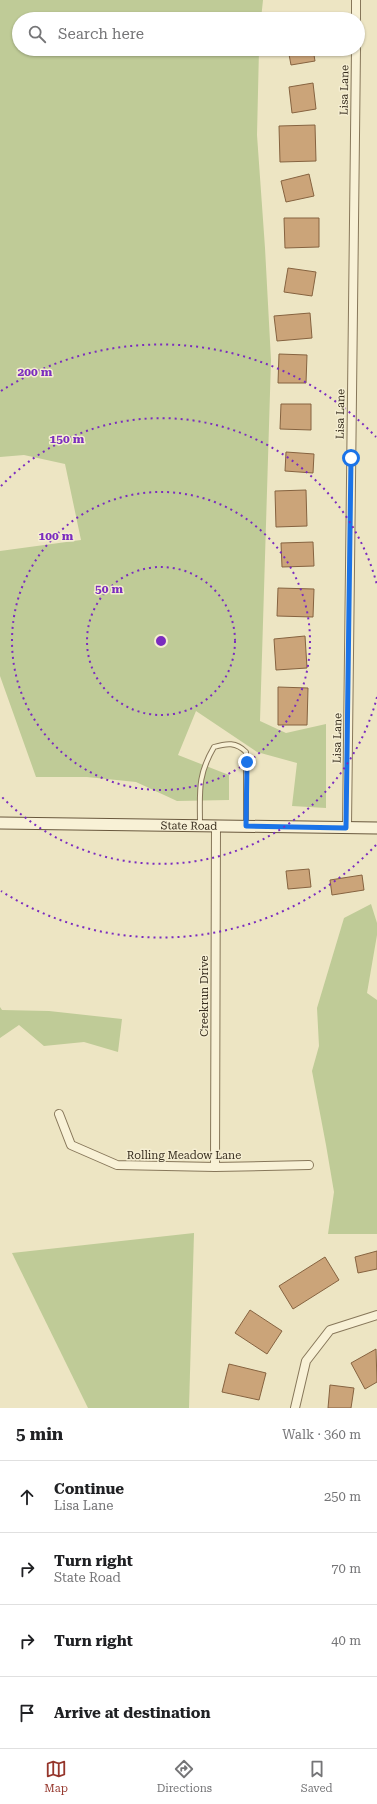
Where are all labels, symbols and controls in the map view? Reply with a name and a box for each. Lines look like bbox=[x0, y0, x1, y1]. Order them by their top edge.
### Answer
search box bbox=[12, 12, 365, 56]
icon: search bbox=[26, 23, 48, 45]
text: Search here bbox=[58, 25, 144, 43]
street label: Lisa Lane bbox=[338, 65, 351, 115]
text: 200 m bbox=[18, 365, 53, 379]
street label: Lisa Lane bbox=[334, 389, 347, 439]
text: 150 m bbox=[50, 432, 85, 446]
route start bbox=[342, 449, 360, 467]
text: 100 m bbox=[39, 529, 74, 543]
text: 50 m bbox=[95, 582, 123, 596]
centre of rings bbox=[154, 634, 168, 648]
street label: Lisa Lane bbox=[331, 713, 344, 763]
route end bbox=[238, 753, 256, 771]
street label: State Road bbox=[161, 819, 217, 833]
street label: Creekrun Drive bbox=[198, 955, 211, 1037]
street label: Rolling Meadow Lane bbox=[127, 1149, 241, 1162]
text: 5 min bbox=[16, 1424, 63, 1444]
text: Walk · 360 m bbox=[282, 1427, 361, 1442]
text: Continue bbox=[54, 1480, 124, 1498]
icon: ahead bbox=[16, 1486, 38, 1508]
text: 250 m bbox=[324, 1489, 361, 1504]
text: Lisa Lane bbox=[54, 1498, 113, 1513]
text: Turn right bbox=[54, 1552, 133, 1570]
icon: right bbox=[16, 1558, 38, 1580]
text: 70 m bbox=[331, 1561, 361, 1576]
text: State Road bbox=[54, 1570, 121, 1585]
icon: right bbox=[16, 1630, 38, 1652]
text: Turn right bbox=[54, 1632, 133, 1650]
text: 40 m bbox=[331, 1633, 361, 1648]
icon: arrive bbox=[16, 1702, 38, 1724]
text: Arrive at destination bbox=[54, 1704, 210, 1722]
tab: Map bbox=[44, 1758, 68, 1795]
tab: Directions bbox=[157, 1758, 212, 1795]
tab: Saved bbox=[301, 1758, 333, 1795]

